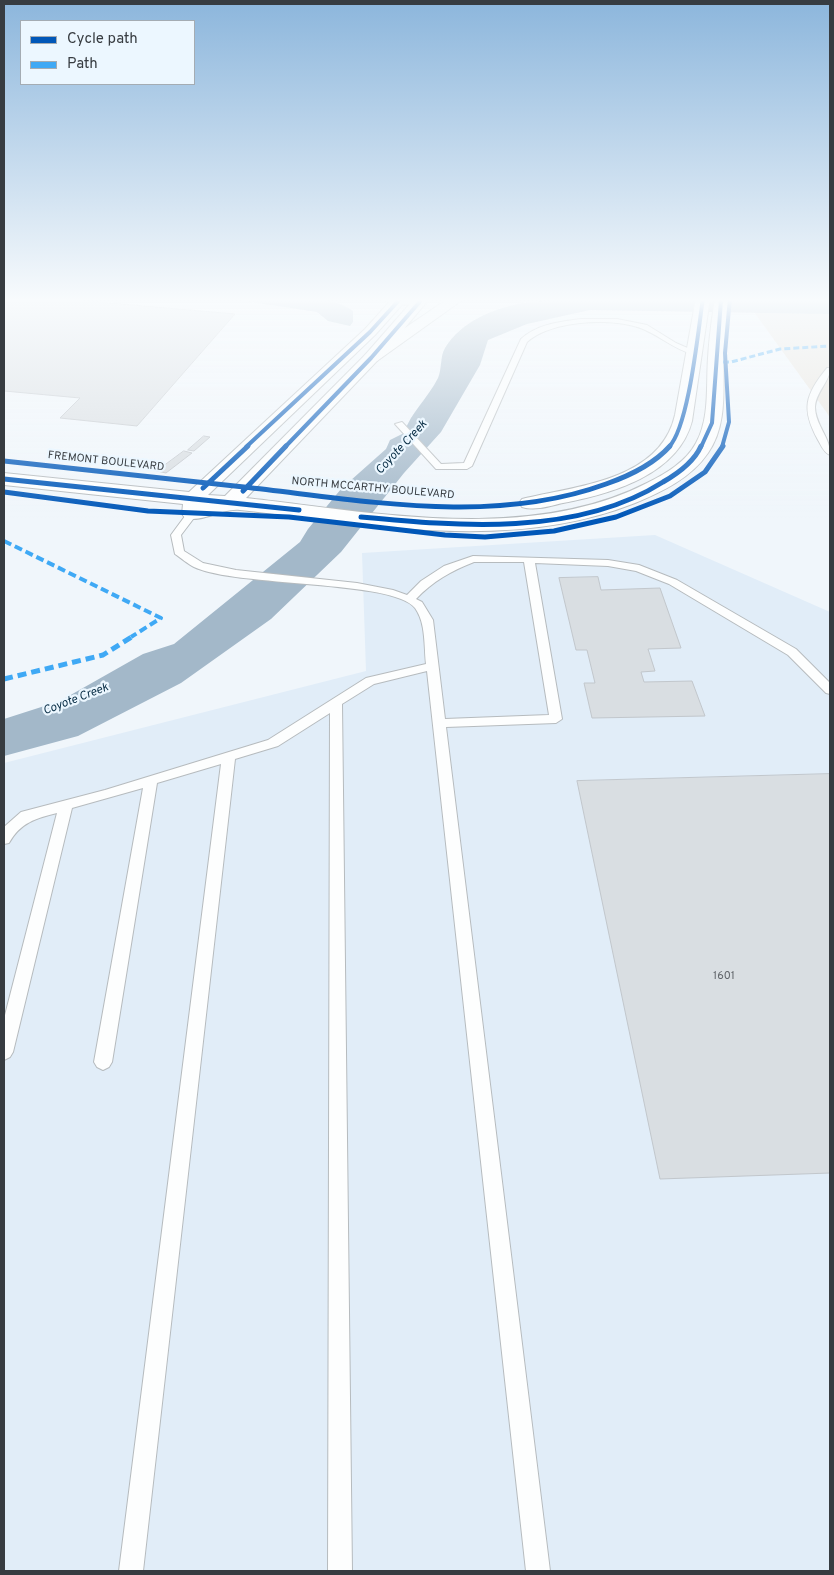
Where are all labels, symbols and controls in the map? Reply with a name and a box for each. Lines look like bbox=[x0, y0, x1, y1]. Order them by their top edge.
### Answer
legend bbox=[20, 20, 195, 85]
text: Cycle path bbox=[67, 30, 138, 49]
text: Path bbox=[67, 55, 98, 74]
water label: Coyote Creek bbox=[373, 418, 431, 478]
street label: FREMONT BOULEVARD bbox=[47, 449, 165, 475]
street label: NORTH MCCARTHY BOULEVARD bbox=[291, 475, 455, 503]
water label: Coyote Creek bbox=[41, 681, 111, 719]
house number: 1601 bbox=[713, 970, 735, 984]

